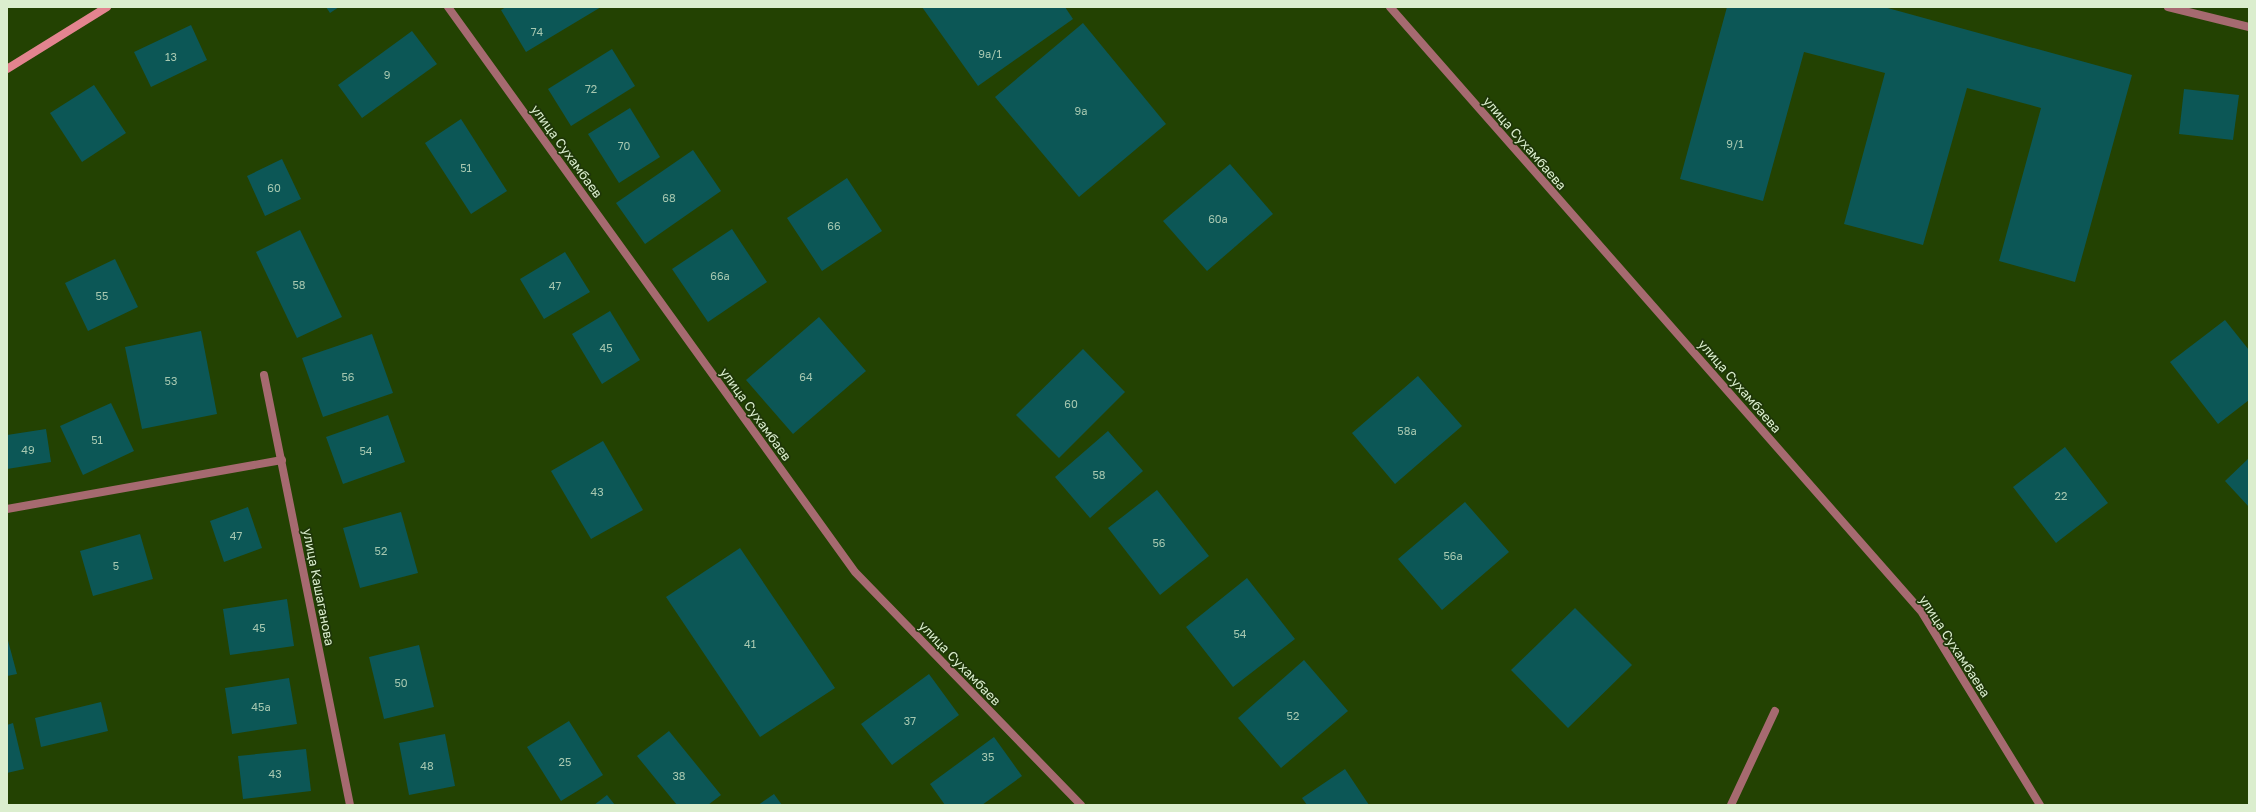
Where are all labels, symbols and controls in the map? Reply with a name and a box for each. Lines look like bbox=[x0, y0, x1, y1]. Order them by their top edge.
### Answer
house number: 74 bbox=[531, 25, 544, 38]
house number: 9а/1 bbox=[978, 47, 1002, 60]
house number: 13 bbox=[165, 50, 177, 63]
house number: 9 bbox=[384, 68, 390, 81]
house number: 72 bbox=[585, 82, 597, 95]
street label: улица Сухамбаева bbox=[1480, 93, 1570, 193]
street label: улица Сухамбаев bbox=[528, 101, 606, 201]
house number: 9а bbox=[1075, 104, 1087, 117]
house number: 9/1 bbox=[1726, 137, 1744, 150]
house number: 70 bbox=[618, 139, 631, 152]
house number: 51 bbox=[460, 161, 472, 174]
house number: 60 bbox=[267, 181, 281, 194]
house number: 68 bbox=[662, 191, 676, 204]
house number: 60а bbox=[1208, 212, 1228, 225]
house number: 66 bbox=[827, 219, 841, 232]
house number: 66а bbox=[710, 269, 730, 282]
house number: 58 bbox=[292, 278, 306, 291]
house number: 47 bbox=[549, 279, 561, 292]
house number: 55 bbox=[96, 289, 108, 302]
street label: улица Сухамбаева bbox=[1695, 336, 1785, 436]
house number: 45 bbox=[599, 341, 613, 354]
street label: улица Сухамбаев bbox=[717, 364, 795, 464]
house number: 56 bbox=[341, 370, 355, 383]
house number: 64 bbox=[799, 370, 813, 383]
house number: 53 bbox=[165, 374, 177, 387]
house number: 60 bbox=[1064, 397, 1078, 410]
house number: 58а bbox=[1397, 424, 1417, 437]
house number: 51 bbox=[91, 433, 103, 446]
house number: 49 bbox=[21, 443, 35, 456]
house number: 54 bbox=[359, 444, 373, 457]
house number: 58 bbox=[1092, 468, 1106, 481]
house number: 43 bbox=[590, 485, 604, 498]
house number: 22 bbox=[2055, 489, 2067, 502]
street label: улица Кашаганова bbox=[300, 527, 338, 647]
house number: 47 bbox=[230, 529, 242, 542]
house number: 56 bbox=[1152, 536, 1166, 549]
house number: 52 bbox=[375, 544, 387, 557]
house number: 56а bbox=[1443, 549, 1463, 562]
house number: 5 bbox=[113, 559, 119, 572]
street label: улица Сухамбаева bbox=[1916, 592, 1994, 700]
street label: улица Сухамбаев bbox=[916, 617, 1004, 709]
house number: 45 bbox=[252, 621, 266, 634]
house number: 54 bbox=[1233, 627, 1247, 640]
house number: 41 bbox=[744, 637, 756, 650]
house number: 50 bbox=[394, 676, 408, 689]
house number: 45а bbox=[251, 700, 271, 713]
house number: 52 bbox=[1287, 709, 1299, 722]
house number: 37 bbox=[904, 714, 916, 727]
house number: 35 bbox=[982, 750, 994, 763]
house number: 25 bbox=[559, 755, 571, 768]
house number: 48 bbox=[420, 759, 434, 772]
house number: 43 bbox=[268, 767, 282, 780]
house number: 38 bbox=[672, 769, 686, 782]

